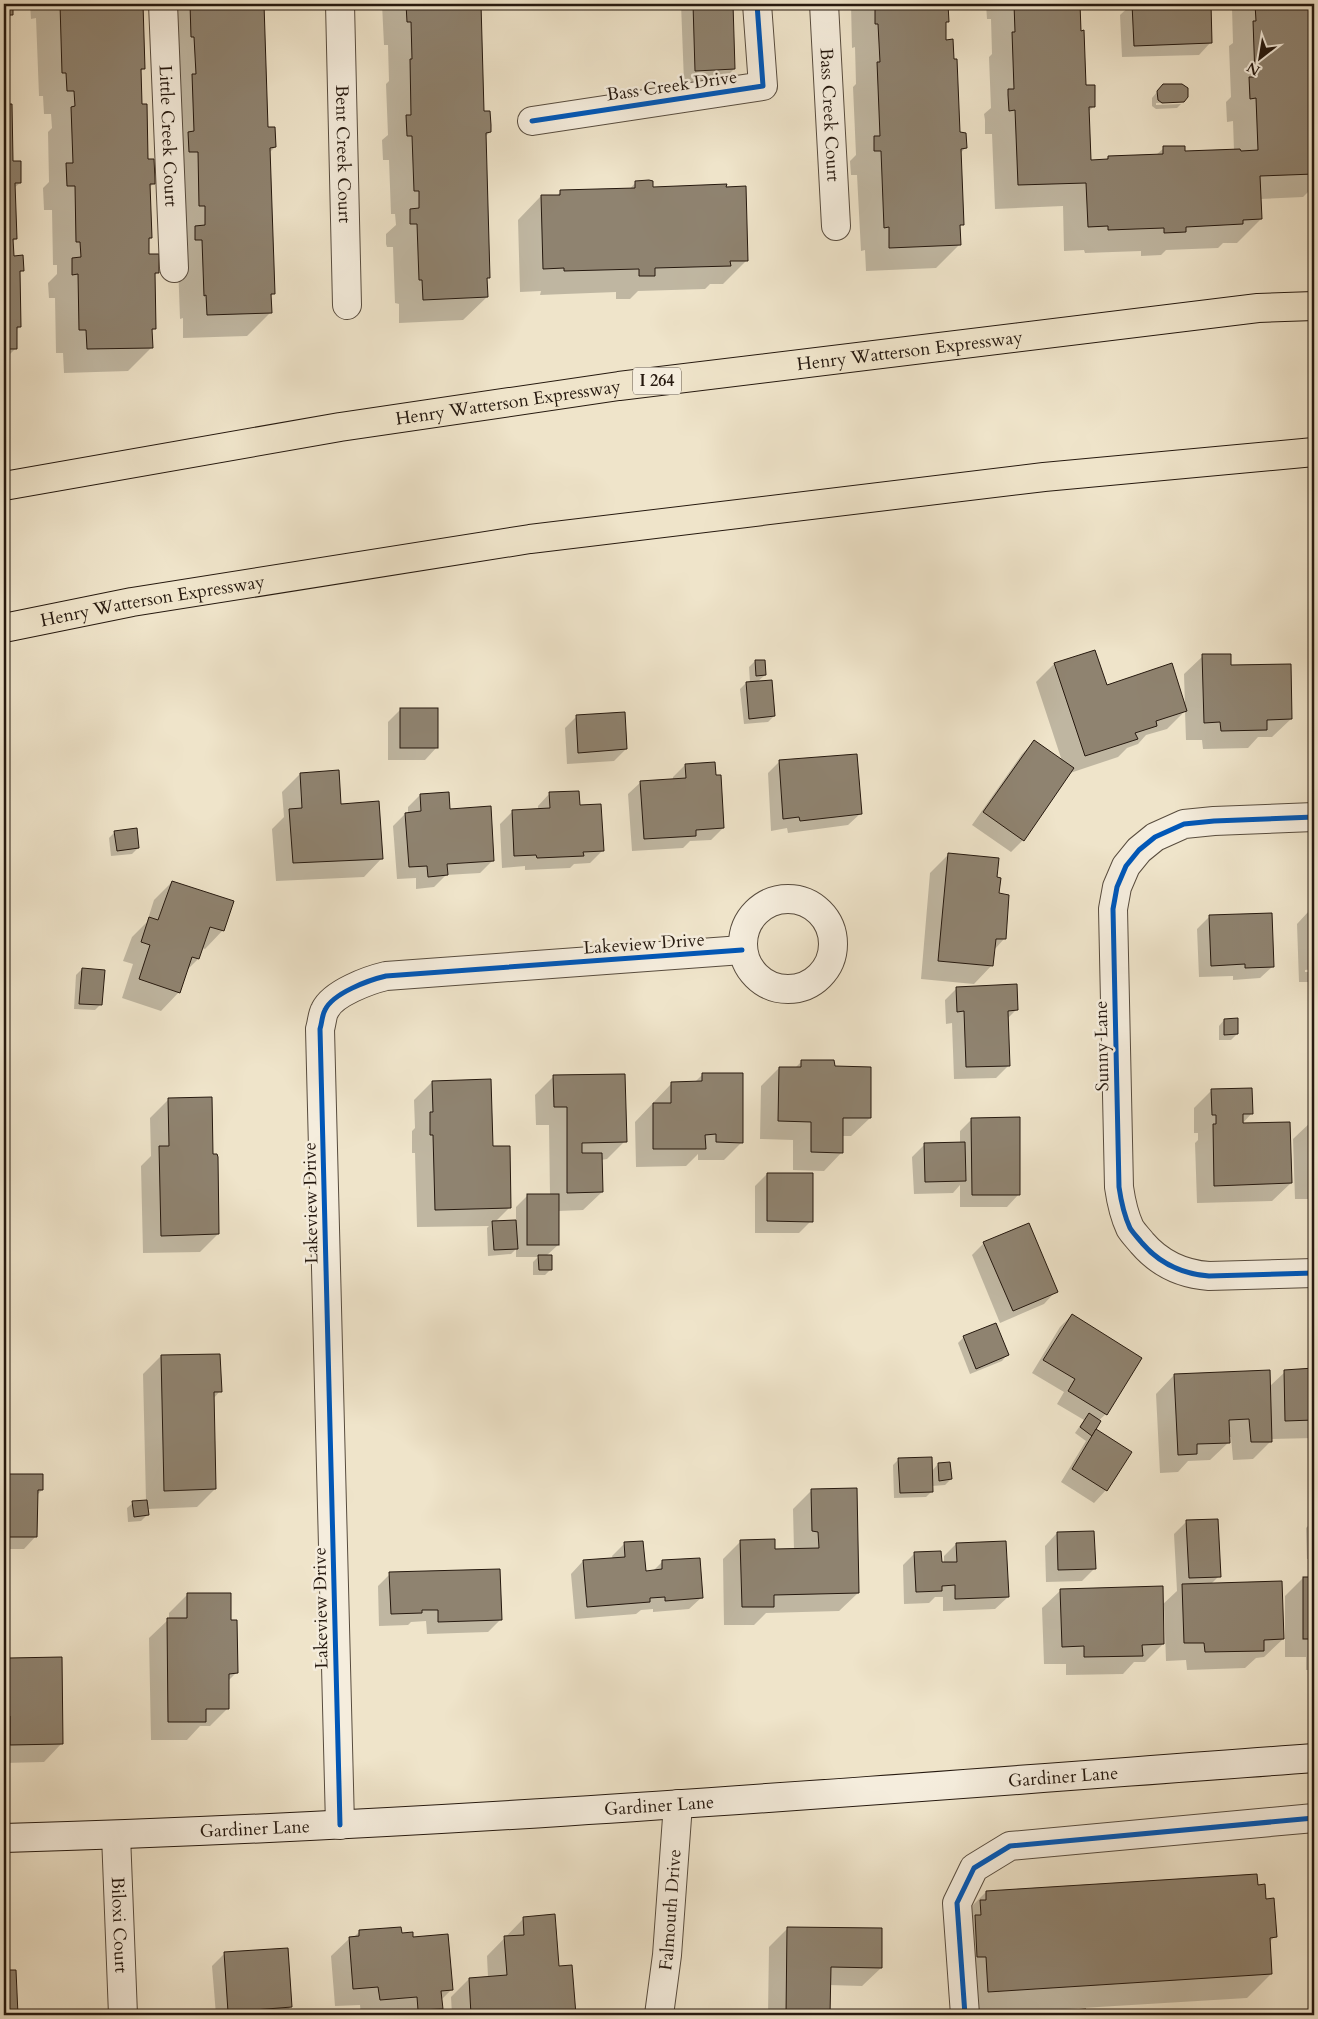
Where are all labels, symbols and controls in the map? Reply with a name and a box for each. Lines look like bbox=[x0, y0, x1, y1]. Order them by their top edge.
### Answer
north arrow bbox=[1236, 32, 1286, 82]
street label: Bass Creek Court bbox=[814, 47, 846, 183]
text: N bbox=[1243, 57, 1264, 80]
street label: Bass Creek Drive bbox=[605, 64, 739, 108]
street label: Little Creek Court bbox=[153, 65, 184, 208]
street label: Bent Creek Court bbox=[329, 85, 358, 224]
street label: Henry Watterson Expressway bbox=[795, 324, 1025, 377]
road number: I 264 bbox=[633, 368, 681, 394]
street label: Henry Watterson Expressway bbox=[394, 373, 623, 431]
street label: Henry Watterson Expressway bbox=[38, 569, 267, 633]
street label: Lakeview Drive bbox=[582, 927, 706, 961]
street label: Sunny Lane bbox=[1089, 1000, 1115, 1092]
street label: Lakeview Drive bbox=[297, 1142, 325, 1264]
street label: Lakeview Drive bbox=[307, 1547, 335, 1669]
street label: Gardiner Lane bbox=[1007, 1760, 1119, 1793]
street label: Gardiner Lane bbox=[603, 1789, 715, 1822]
street label: Gardiner Lane bbox=[199, 1814, 310, 1844]
street label: Falmouth Drive bbox=[653, 1848, 687, 1972]
street label: Biloxi Court bbox=[105, 1876, 134, 1974]

